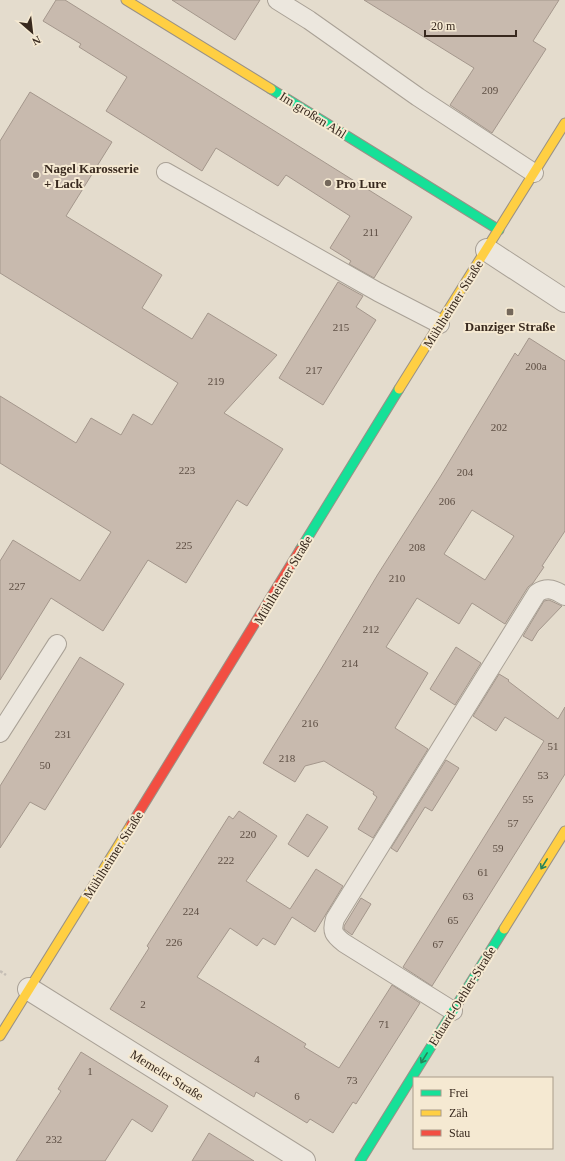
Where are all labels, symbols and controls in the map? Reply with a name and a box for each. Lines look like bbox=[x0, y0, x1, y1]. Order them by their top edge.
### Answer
north arrow bbox=[12, 12, 52, 52]
scale bar bbox=[425, 12, 516, 38]
text: 20 m bbox=[431, 19, 456, 33]
text: N bbox=[30, 34, 43, 48]
house number: 209 bbox=[482, 84, 499, 96]
street label: Im großen Ahl bbox=[277, 89, 349, 142]
place label: Nagel Karosserie + Lack bbox=[44, 161, 139, 191]
marker: Nagel Karosserie + Lack bbox=[31, 170, 41, 180]
place label: Pro Lure bbox=[336, 176, 387, 191]
marker: Pro Lure bbox=[323, 178, 333, 188]
house number: 211 bbox=[363, 226, 379, 238]
street label: Mühlheimer Straße bbox=[420, 257, 486, 351]
marker: Danziger Straße bbox=[505, 307, 515, 317]
place label: Danziger Straße bbox=[465, 319, 555, 334]
house number: 215 bbox=[333, 321, 350, 333]
house number: 200a bbox=[525, 360, 547, 372]
house number: 217 bbox=[306, 364, 323, 376]
house number: 219 bbox=[208, 375, 225, 387]
house number: 202 bbox=[491, 421, 507, 433]
house number: 223 bbox=[179, 464, 196, 476]
house number: 204 bbox=[457, 466, 474, 478]
house number: 206 bbox=[439, 495, 456, 507]
street label: Mühlheimer Straße bbox=[251, 533, 315, 627]
house number: 225 bbox=[176, 539, 193, 551]
house number: 208 bbox=[409, 541, 426, 553]
house number: 210 bbox=[389, 572, 406, 584]
house number: 227 bbox=[9, 580, 26, 592]
house number: 212 bbox=[363, 623, 379, 635]
house number: 214 bbox=[342, 657, 359, 669]
house number: 216 bbox=[302, 717, 319, 729]
house number: 231 bbox=[55, 728, 71, 740]
house number: 51 bbox=[548, 740, 559, 752]
house number: 218 bbox=[279, 752, 296, 764]
house number: 50 bbox=[40, 759, 51, 771]
house number: 53 bbox=[538, 769, 549, 781]
house number: 55 bbox=[523, 793, 534, 805]
street label: Mühlheimer Straße bbox=[80, 808, 146, 902]
house number: 57 bbox=[508, 817, 519, 829]
house number: 220 bbox=[240, 828, 257, 840]
house number: 59 bbox=[493, 842, 504, 854]
house number: 222 bbox=[218, 854, 234, 866]
one-way arrow bbox=[540, 858, 548, 870]
house number: 61 bbox=[478, 866, 489, 878]
house number: 63 bbox=[463, 890, 474, 902]
house number: 224 bbox=[183, 905, 200, 917]
house number: 65 bbox=[448, 914, 459, 926]
house number: 226 bbox=[166, 936, 183, 948]
house number: 67 bbox=[433, 938, 444, 950]
street label: Eduard-Oehler-Straße bbox=[425, 943, 499, 1049]
house number: 2 bbox=[140, 998, 146, 1010]
house number: 71 bbox=[379, 1018, 390, 1030]
street label: Memeler Straße bbox=[128, 1047, 207, 1104]
one-way arrow bbox=[420, 1052, 428, 1063]
house number: 4 bbox=[254, 1053, 260, 1065]
house number: 1 bbox=[87, 1065, 93, 1077]
house number: 73 bbox=[347, 1074, 358, 1086]
legend bbox=[413, 1077, 553, 1149]
text: Frei bbox=[449, 1086, 469, 1100]
house number: 6 bbox=[294, 1090, 300, 1102]
text: Zäh bbox=[449, 1106, 468, 1120]
text: Stau bbox=[449, 1126, 470, 1140]
house number: 232 bbox=[46, 1133, 62, 1145]

